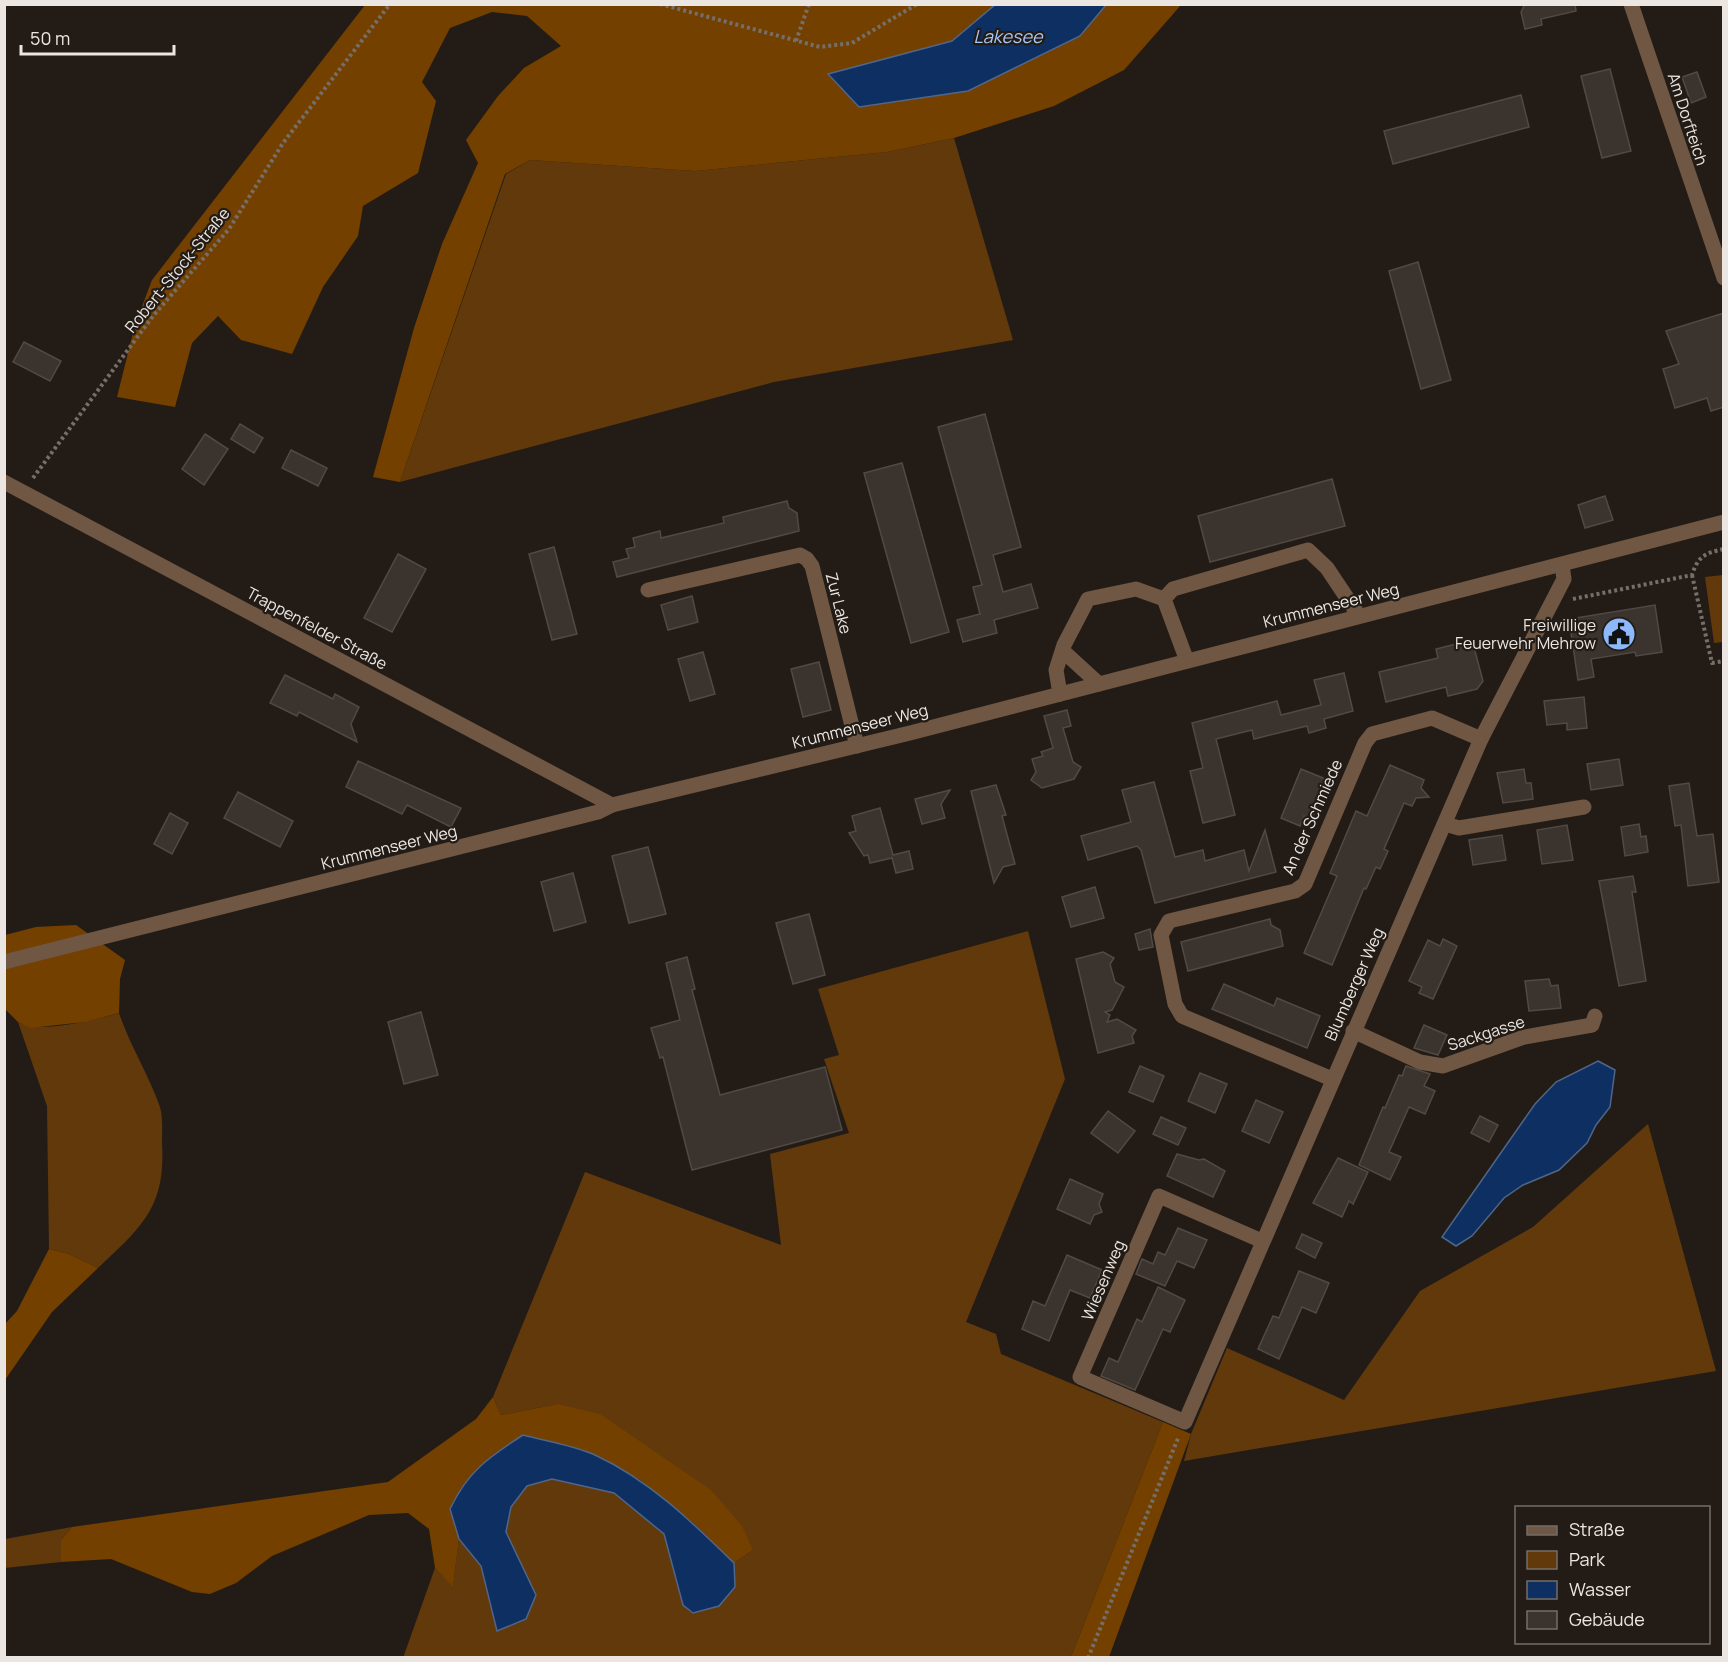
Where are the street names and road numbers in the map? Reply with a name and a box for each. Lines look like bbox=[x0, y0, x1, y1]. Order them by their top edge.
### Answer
street label: Am Dorfteich bbox=[1663, 70, 1713, 168]
street label: Robert-Stock-Straße bbox=[120, 203, 234, 337]
street label: Zur Lake bbox=[821, 570, 857, 636]
street label: Krummenseer Weg bbox=[1261, 577, 1401, 633]
street label: Trappenfelder Straße bbox=[243, 582, 391, 674]
street label: Krummenseer Weg bbox=[790, 698, 930, 754]
street label: An der Schmiede bbox=[1277, 756, 1347, 878]
street label: Krummenseer Weg bbox=[319, 819, 459, 875]
street label: Blumberger Weg bbox=[1319, 924, 1389, 1044]
street label: Sackgasse bbox=[1445, 1010, 1527, 1056]
street label: Wiesenweg bbox=[1076, 1236, 1130, 1324]

